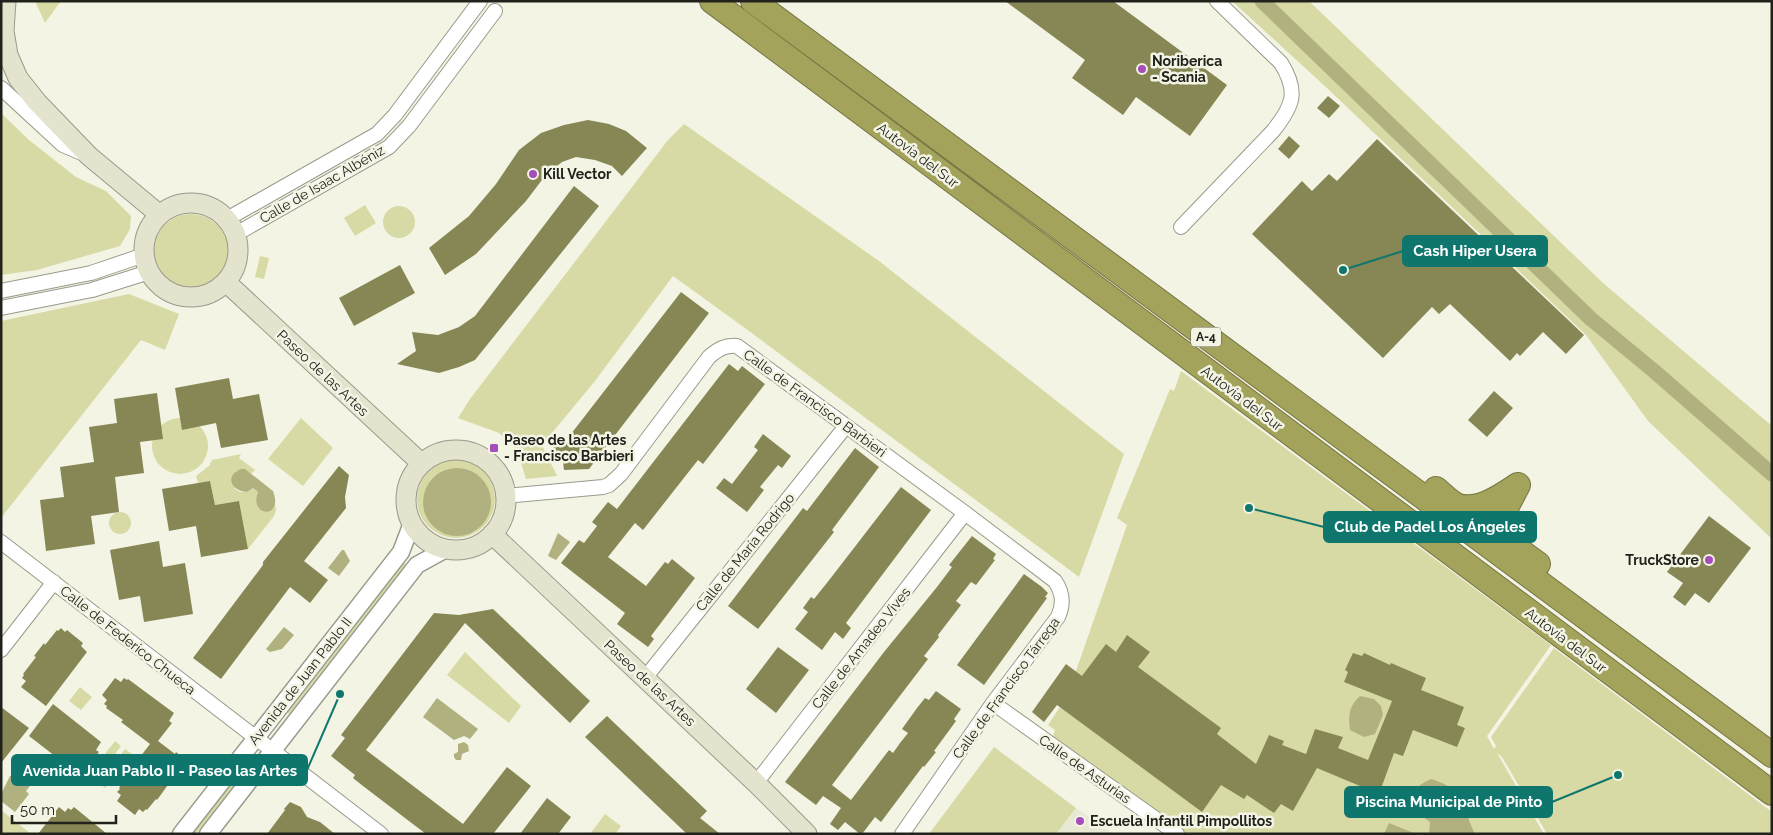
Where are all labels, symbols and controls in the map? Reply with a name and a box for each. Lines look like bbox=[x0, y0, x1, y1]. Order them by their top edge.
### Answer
place label: Noriberica - Scania bbox=[1152, 53, 1222, 85]
marker: Noriberica - Scania bbox=[1136, 63, 1148, 75]
street label: Autovía del Sur bbox=[874, 119, 962, 191]
street label: Calle de Isaac Albéniz bbox=[257, 142, 387, 226]
place label: Kill Vector bbox=[543, 166, 612, 182]
marker: Kill Vector bbox=[527, 168, 539, 180]
callout: Cash Hiper Usera bbox=[1403, 236, 1547, 266]
text: Cash Hiper Usera bbox=[1413, 242, 1537, 260]
street label: Paseo de las Artes bbox=[274, 327, 372, 420]
road number: A-4 bbox=[1191, 328, 1221, 347]
street label: Calle de Francisco Barbieri bbox=[741, 346, 889, 460]
street label: Autovía del Sur bbox=[1198, 362, 1286, 434]
place label: Paseo de las Artes - Francisco Barbieri bbox=[504, 432, 634, 464]
marker: Paseo de las Artes - Francisco Barbieri bbox=[488, 442, 500, 454]
street label: Calle de María Rodrigo bbox=[693, 490, 797, 614]
callout: Club de Padel Los Ángeles bbox=[1324, 512, 1536, 542]
text: Club de Padel Los Ángeles bbox=[1334, 518, 1526, 536]
place label: TruckStore bbox=[1625, 552, 1700, 568]
marker: TruckStore bbox=[1703, 554, 1715, 566]
street label: Calle de Federico Chueca bbox=[57, 582, 199, 698]
street label: Calle de Amadeo Vives bbox=[809, 584, 914, 712]
street label: Autovía del Sur bbox=[1522, 604, 1610, 676]
street label: Avenida de Juan Pablo II bbox=[245, 614, 355, 748]
street label: Calle de Francisco Tárrega bbox=[949, 614, 1063, 762]
street label: Paseo de las Artes bbox=[601, 637, 699, 730]
street label: Calle de Asturias bbox=[1036, 731, 1134, 807]
callout: Avenida Juan Pablo II - Paseo las Artes bbox=[12, 755, 307, 785]
text: Avenida Juan Pablo II - Paseo las Artes bbox=[23, 762, 297, 780]
callout: Piscina Municipal de Pinto bbox=[1345, 787, 1552, 817]
scale bar bbox=[12, 792, 116, 824]
text: Piscina Municipal de Pinto bbox=[1356, 793, 1542, 811]
text: 50 m bbox=[20, 801, 55, 819]
place label: Escuela Infantil Pimpollitos bbox=[1090, 813, 1272, 829]
marker: Escuela Infantil Pimpollitos bbox=[1074, 815, 1086, 827]

